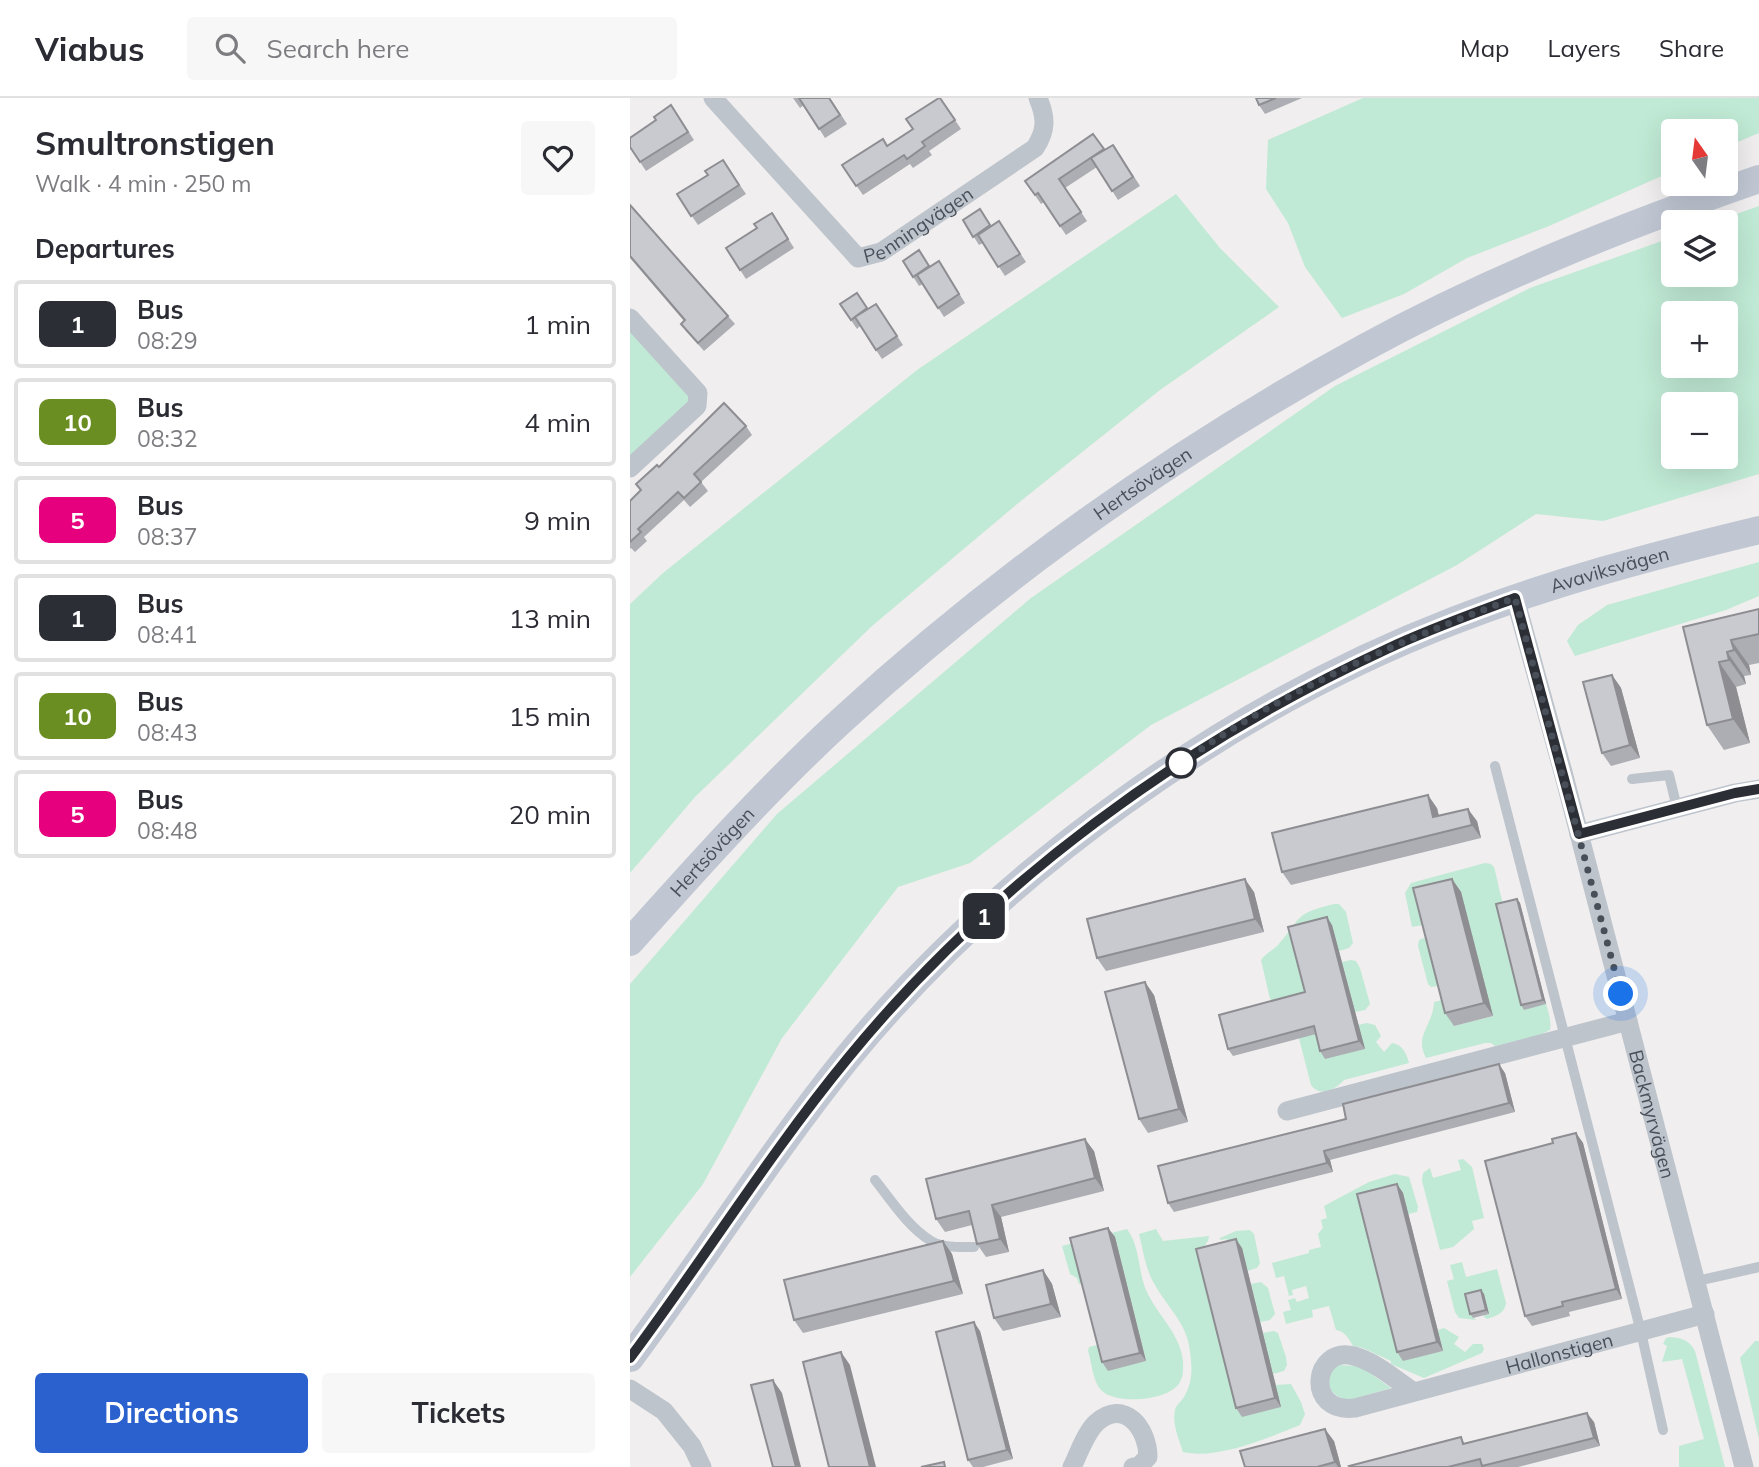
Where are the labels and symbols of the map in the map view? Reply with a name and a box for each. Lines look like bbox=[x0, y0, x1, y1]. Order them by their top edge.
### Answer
north arrow bbox=[1661, 119, 1738, 196]
street label: Penningvägen bbox=[861, 181, 978, 268]
street label: Hertsövägen bbox=[1089, 442, 1196, 525]
street label: Avaviksvägen bbox=[1547, 541, 1671, 598]
unlabelled marker bbox=[1166, 748, 1196, 778]
street label: Hertsövägen bbox=[665, 802, 759, 902]
line badge: 1 bbox=[961, 893, 1007, 939]
your location bbox=[1603, 976, 1638, 1011]
street label: Backmyrvägen bbox=[1624, 1047, 1680, 1181]
street label: Hallonstigen bbox=[1503, 1327, 1616, 1379]

